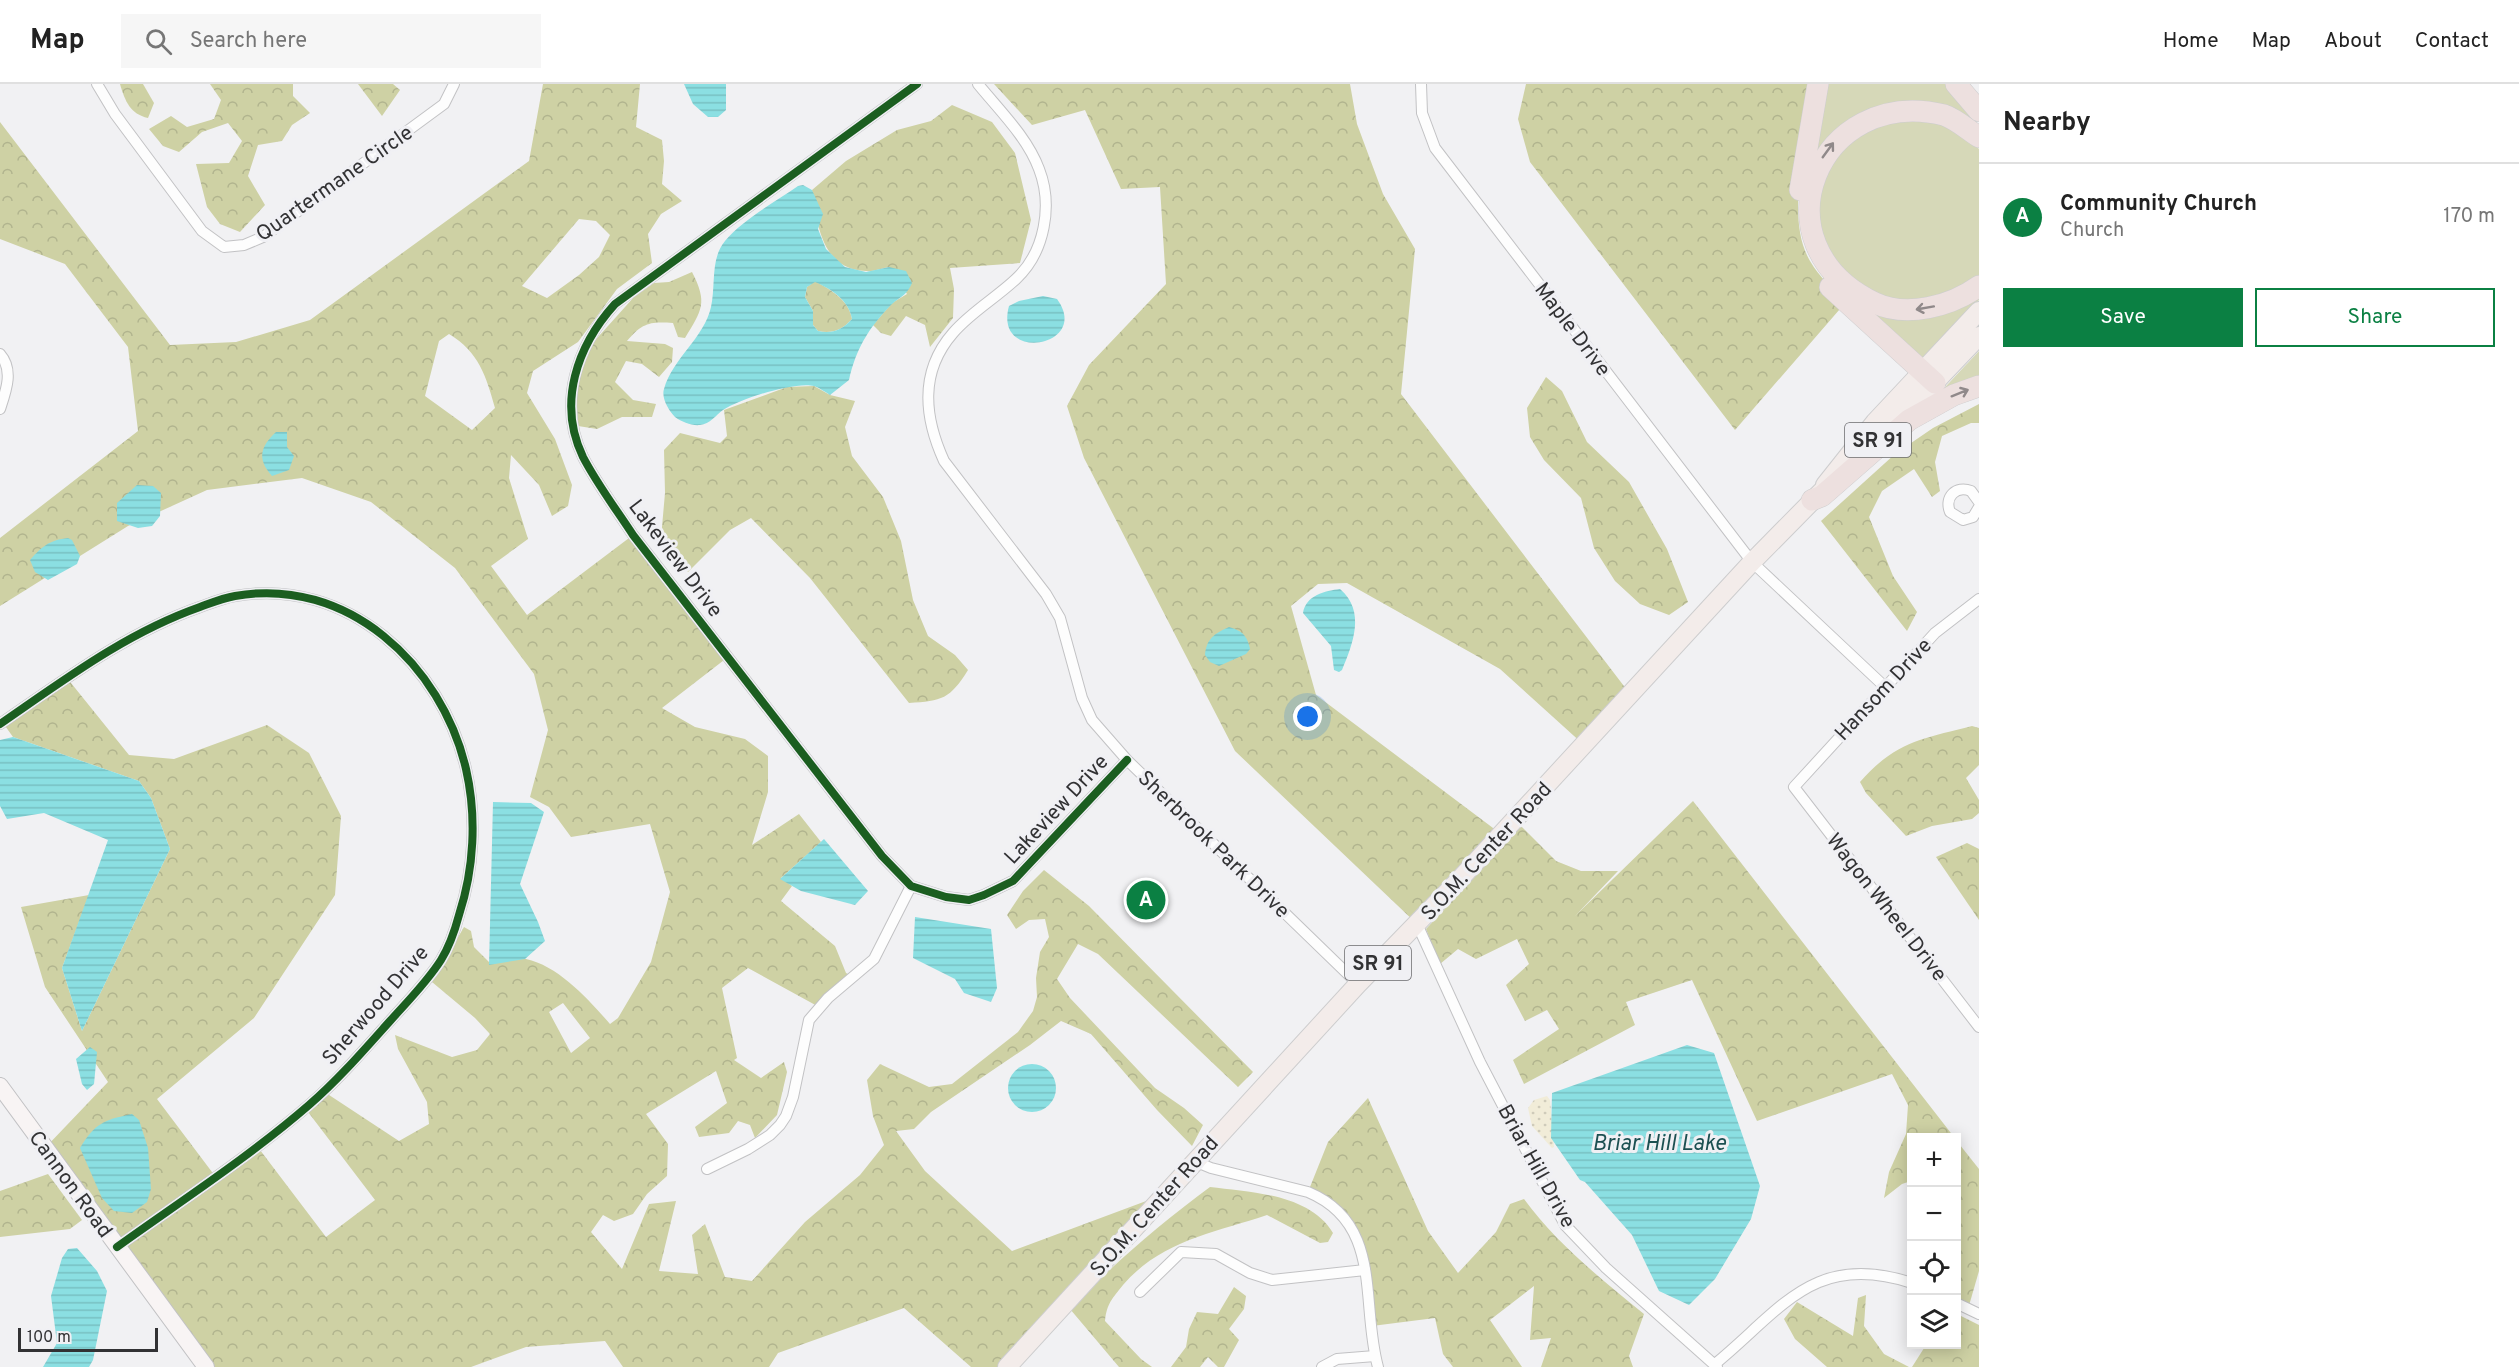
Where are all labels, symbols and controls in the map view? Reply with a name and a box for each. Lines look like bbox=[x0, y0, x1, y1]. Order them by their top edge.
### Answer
search box bbox=[121, 14, 541, 68]
text: Map bbox=[30, 23, 85, 59]
icon: search bbox=[142, 25, 175, 58]
text: Search here bbox=[190, 28, 307, 55]
text: Home bbox=[2163, 28, 2219, 55]
text: Map bbox=[2252, 28, 2291, 55]
text: About bbox=[2324, 28, 2382, 55]
text: Contact bbox=[2415, 28, 2489, 55]
text: Nearby bbox=[2003, 107, 2091, 140]
street label: Quartermane Circle bbox=[251, 120, 419, 249]
one-way arrow bbox=[1822, 142, 1834, 158]
text: Community Church bbox=[2060, 191, 2257, 218]
text: A bbox=[2015, 204, 2030, 230]
text: 170 m bbox=[2443, 204, 2495, 230]
text: Church bbox=[2060, 218, 2124, 244]
street label: Maple Drive bbox=[1528, 277, 1616, 382]
button: Save bbox=[2003, 288, 2243, 347]
button: Share bbox=[2255, 288, 2495, 347]
one-way arrow bbox=[1916, 303, 1935, 314]
one-way arrow bbox=[1950, 387, 1969, 398]
road number: SR 91 bbox=[1845, 423, 1911, 457]
street label: Lakeview Drive bbox=[622, 494, 728, 623]
street label: Hansom Drive bbox=[1830, 633, 1939, 747]
your location bbox=[1293, 702, 1322, 731]
street label: Lakeview Drive bbox=[999, 749, 1115, 871]
street label: Sherbrook Park Drive bbox=[1131, 765, 1295, 925]
street label: S.O.M. Center Road bbox=[1416, 777, 1558, 927]
street label: Wagon Wheel Drive bbox=[1819, 828, 1952, 988]
pin: A bbox=[1126, 878, 1166, 922]
street label: Sherwood Drive bbox=[317, 941, 435, 1071]
road number: SR 91 bbox=[1345, 946, 1411, 980]
street label: Briar Hill Drive bbox=[1491, 1100, 1581, 1233]
street label: Cannon Road bbox=[22, 1126, 118, 1244]
street label: S.O.M. Center Road bbox=[1085, 1131, 1225, 1283]
water label: Briar Hill Lake bbox=[1592, 1131, 1726, 1158]
map controls bbox=[1907, 1133, 1961, 1349]
button: + bbox=[1907, 1133, 1961, 1187]
button: − bbox=[1907, 1187, 1961, 1241]
button: locate bbox=[1907, 1241, 1961, 1295]
button: layers bbox=[1907, 1295, 1961, 1349]
scale bar bbox=[18, 1325, 158, 1352]
text: 100 m bbox=[27, 1328, 71, 1348]

